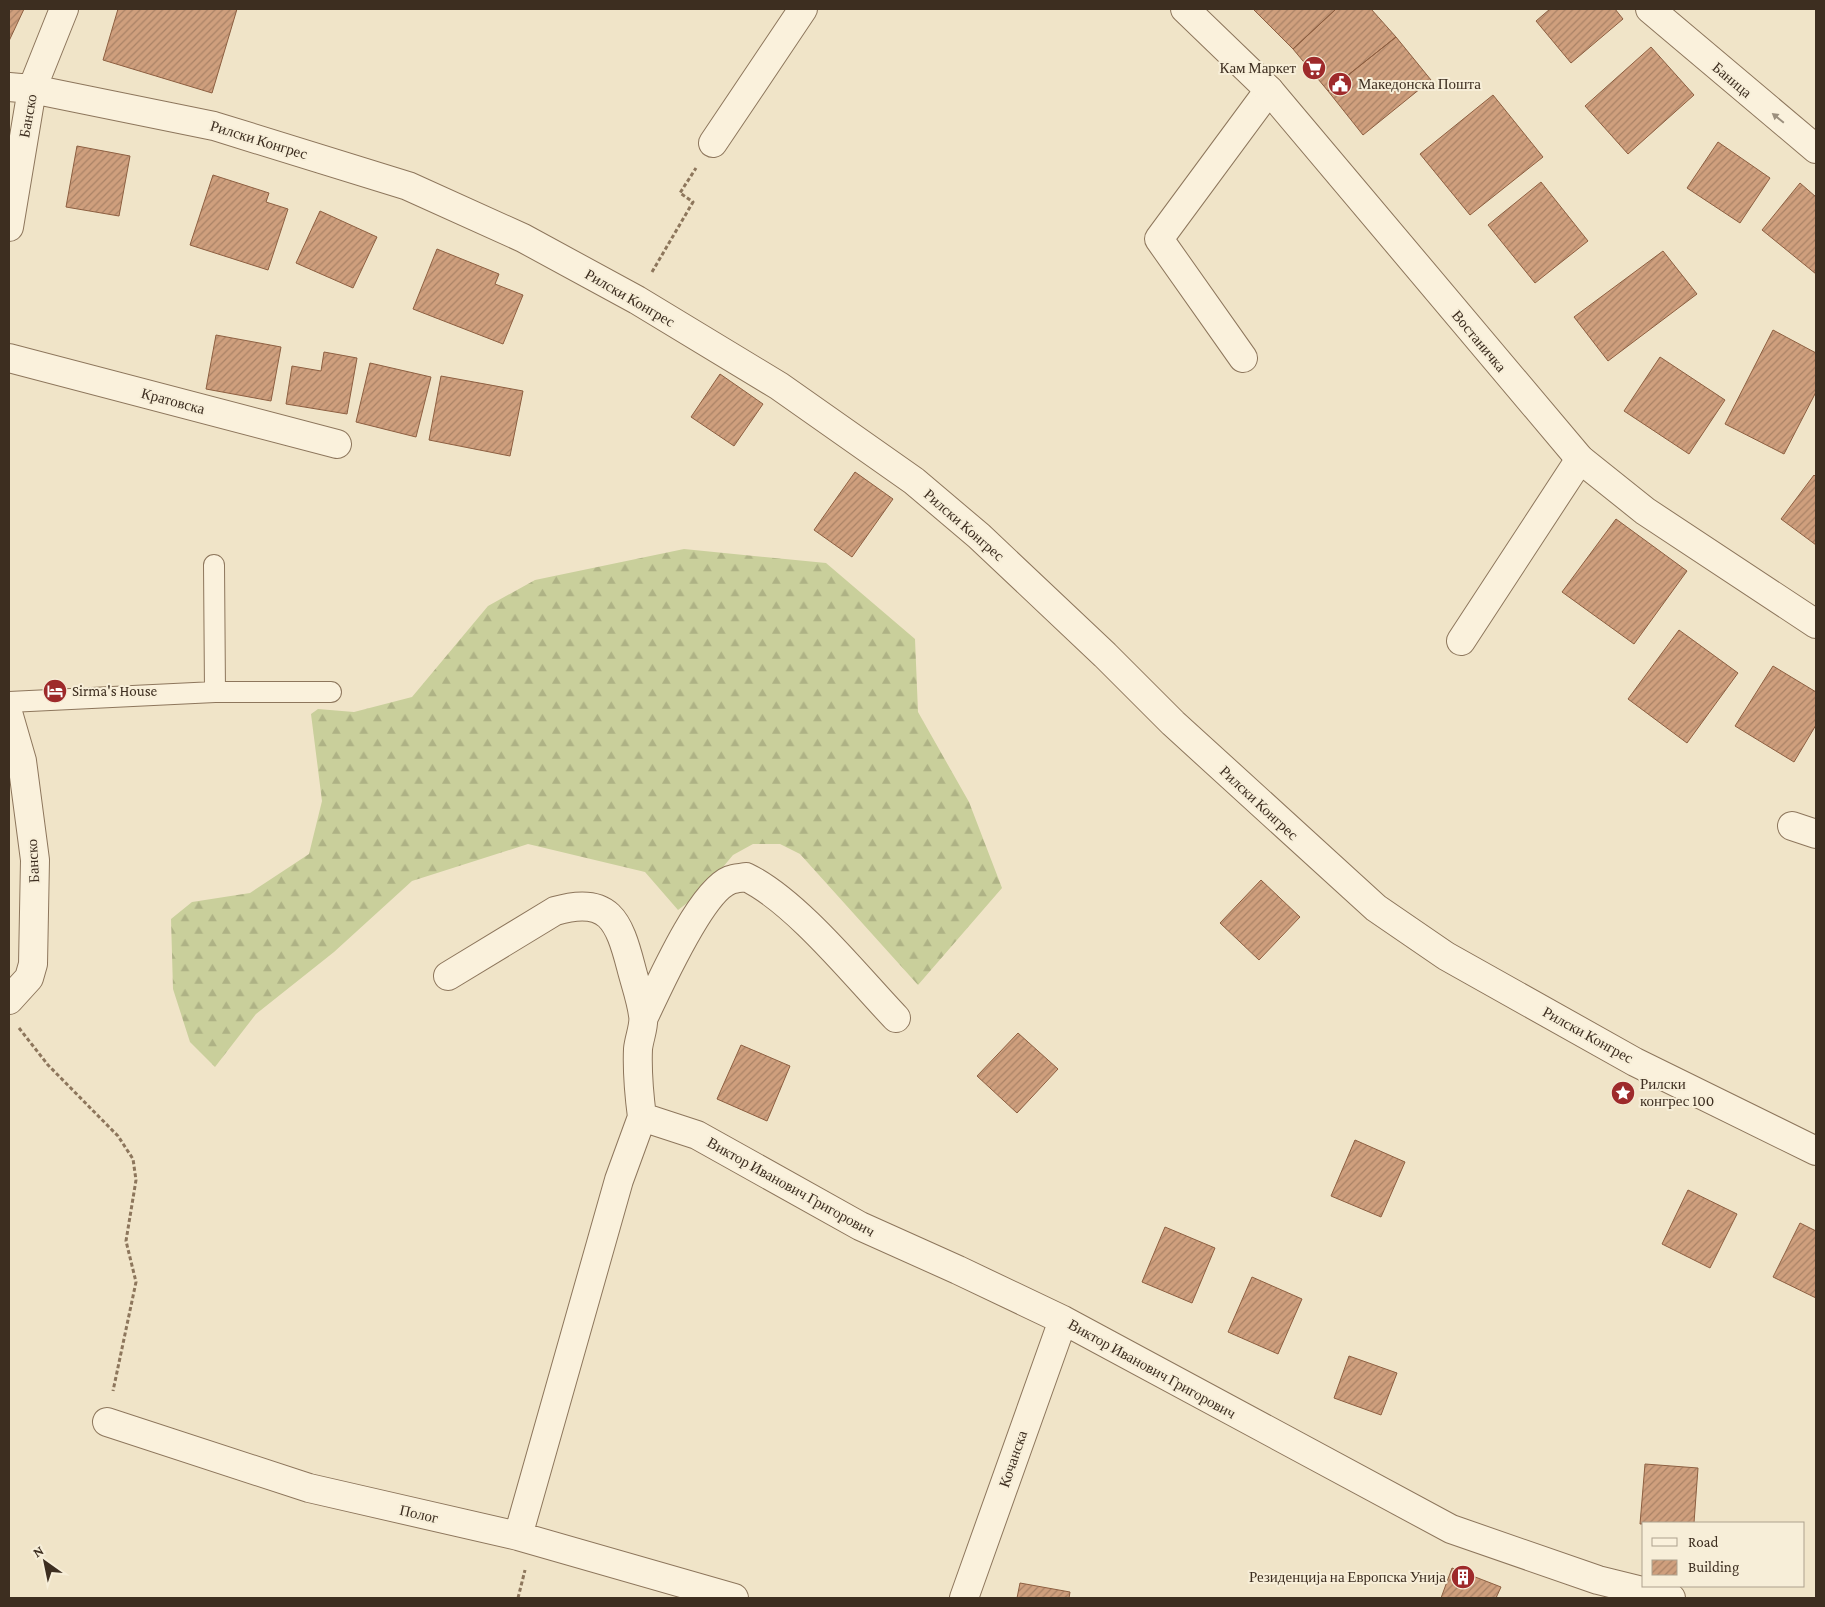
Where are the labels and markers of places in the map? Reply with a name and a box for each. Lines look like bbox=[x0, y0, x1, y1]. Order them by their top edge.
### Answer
supermarket icon: Кам Маркет bbox=[1301, 55, 1327, 81]
place label: Кам Маркет bbox=[1220, 60, 1296, 76]
public building icon: Македонска Пошта bbox=[1327, 71, 1353, 97]
place label: Македонска Пошта bbox=[1358, 76, 1481, 92]
hotel icon: Sirma's House bbox=[42, 678, 68, 704]
place label: Sirma's House bbox=[72, 683, 158, 699]
place label: Рилски конгрес 100 bbox=[1640, 1076, 1714, 1109]
place icon: Рилски конгрес 100 bbox=[1610, 1080, 1636, 1106]
building icon: Резиденција на Европска Унија bbox=[1450, 1564, 1476, 1590]
place label: Резиденција на Европска Унија bbox=[1249, 1569, 1446, 1585]

